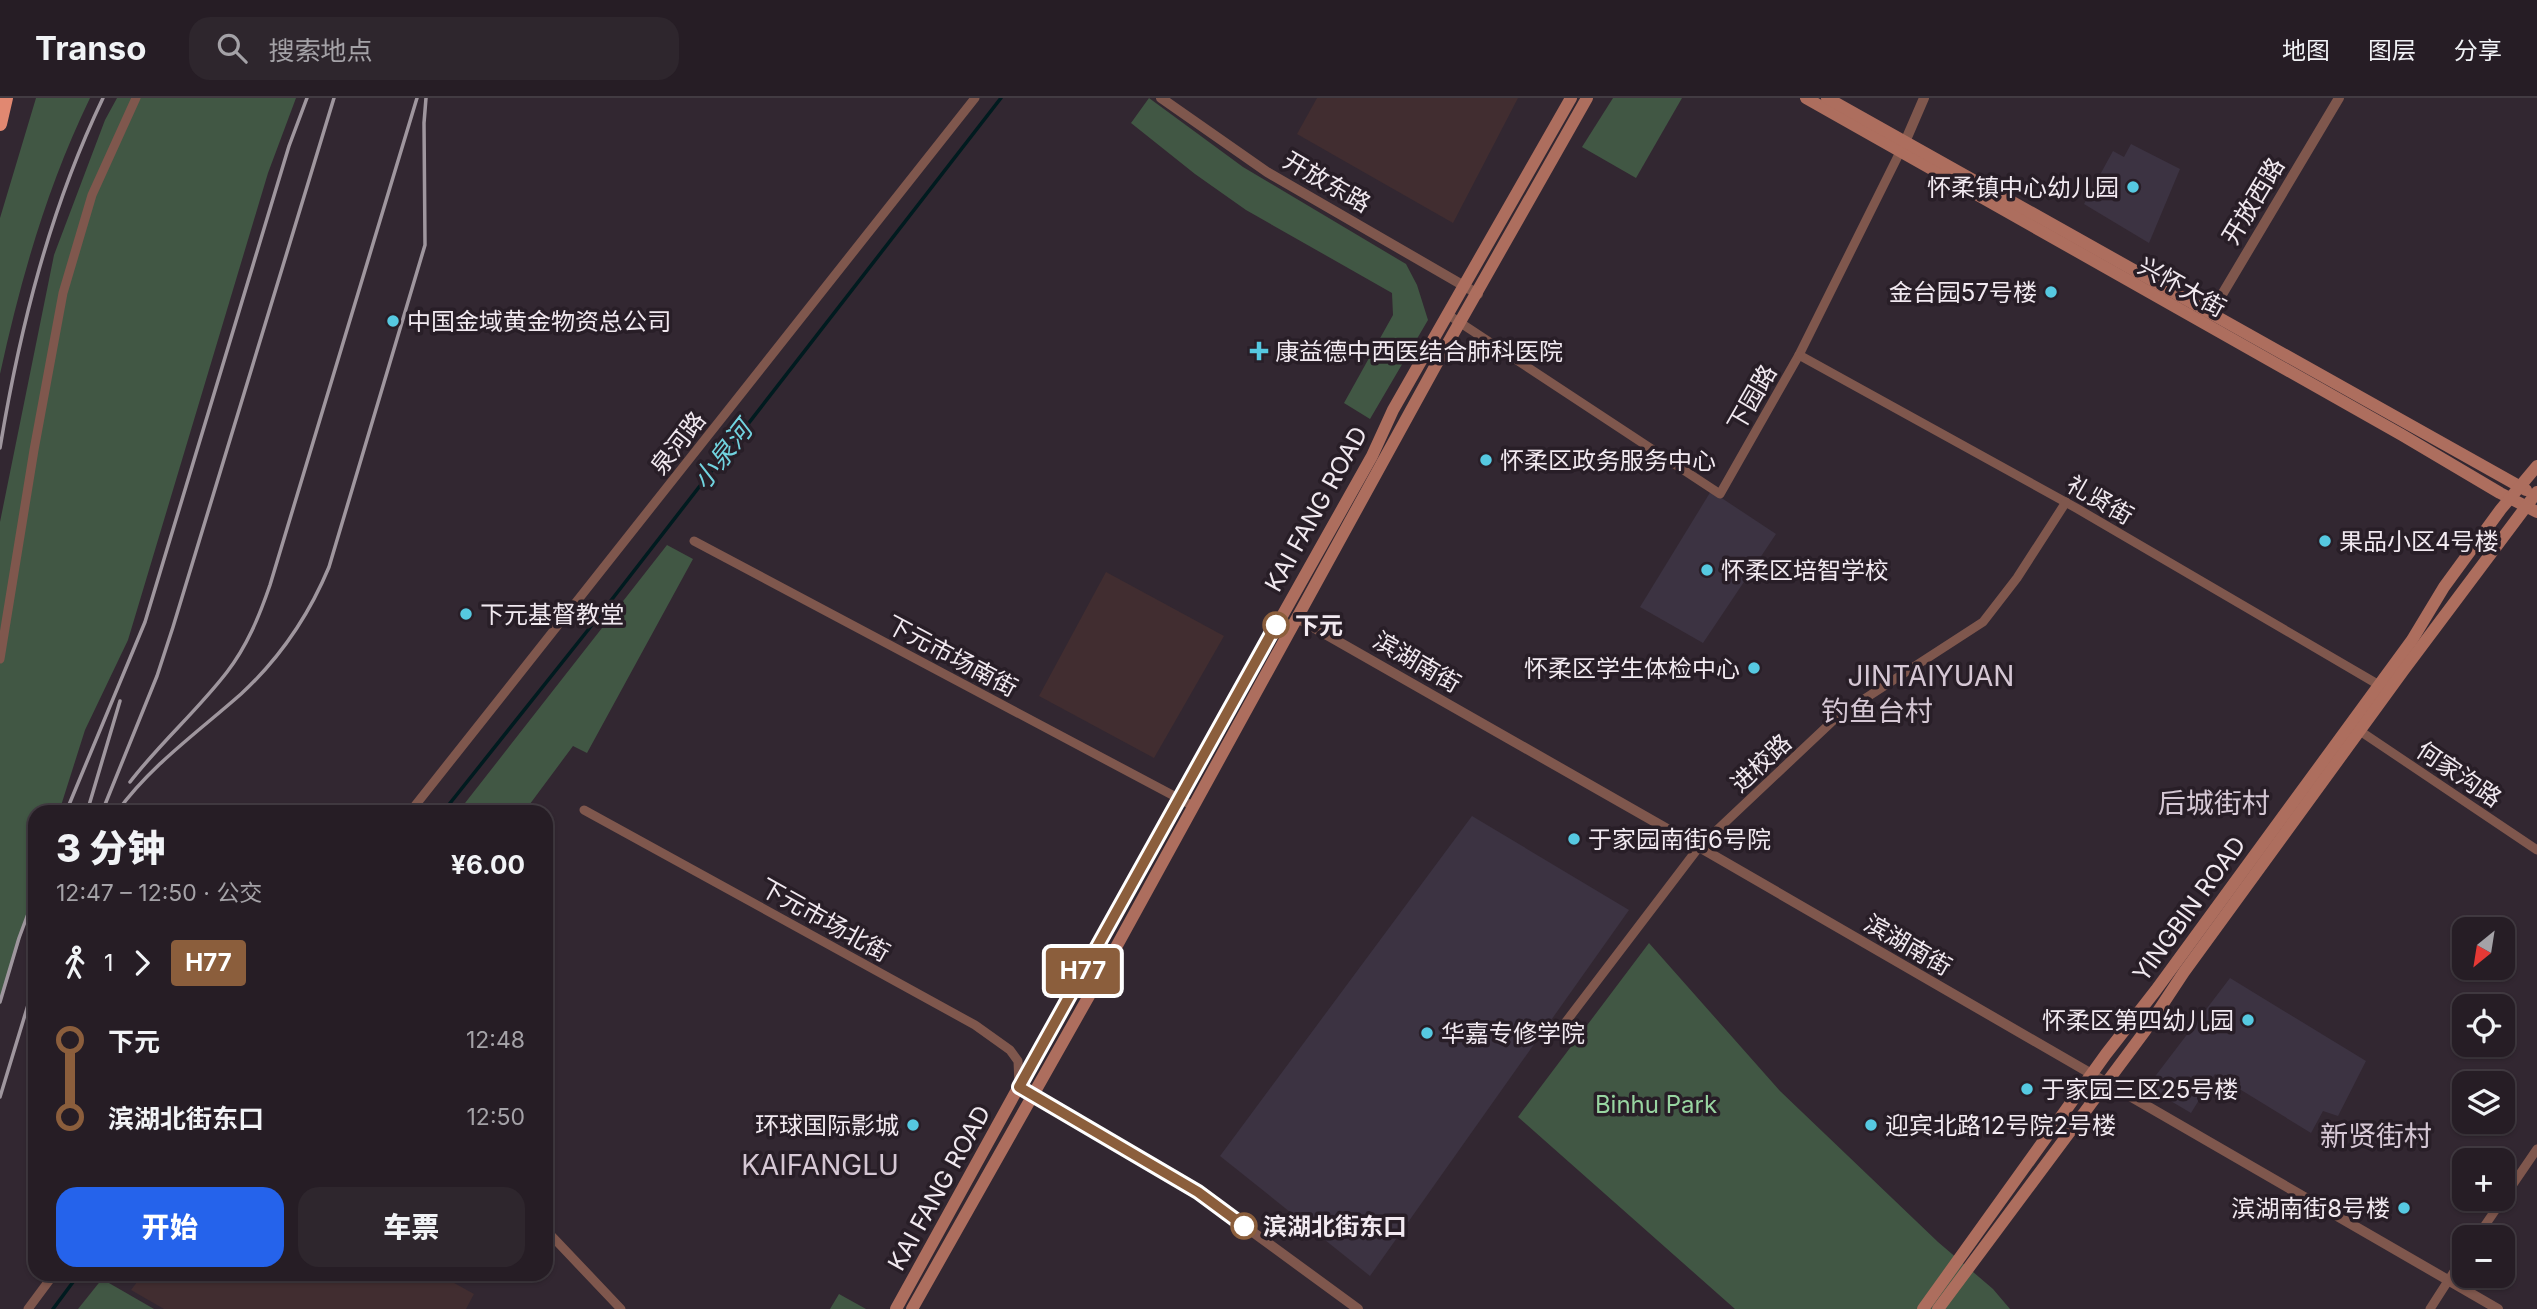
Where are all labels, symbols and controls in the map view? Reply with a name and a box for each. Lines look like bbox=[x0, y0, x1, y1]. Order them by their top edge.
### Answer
search box bbox=[189, 17, 679, 80]
text: Transo bbox=[35, 28, 147, 68]
icon: search bbox=[213, 29, 251, 67]
text: 搜索地点 bbox=[269, 35, 373, 66]
text: 地图 bbox=[2282, 36, 2330, 65]
text: 图层 bbox=[2368, 36, 2416, 65]
text: 分享 bbox=[2454, 36, 2502, 65]
street label: 开放东路 bbox=[1278, 145, 1376, 219]
street label: 开放西路 bbox=[2216, 152, 2290, 250]
place label: 怀柔镇中心幼儿园 bbox=[1927, 173, 2119, 202]
marker: 怀柔镇中心幼儿园 bbox=[2125, 179, 2141, 195]
street label: 兴怀大街 bbox=[2133, 251, 2231, 323]
place label: 金台园57号楼 bbox=[1889, 278, 2037, 307]
marker: 金台园57号楼 bbox=[2043, 284, 2059, 300]
place label: 中国金域黄金物资总公司 bbox=[407, 307, 671, 336]
marker: 中国金域黄金物资总公司 bbox=[385, 313, 401, 329]
place label: 康益德中西医结合肺科医院 bbox=[1275, 337, 1563, 366]
marker: 康益德中西医结合肺科医院 bbox=[1249, 341, 1269, 361]
street label: 下园路 bbox=[1721, 360, 1783, 436]
street label: 泉河路 bbox=[644, 406, 712, 480]
water label: 小泉河 bbox=[686, 411, 761, 495]
street label: KAI FANG ROAD bbox=[1259, 421, 1373, 597]
place label: 怀柔区政务服务中心 bbox=[1500, 446, 1716, 475]
marker: 怀柔区政务服务中心 bbox=[1478, 452, 1494, 468]
street label: 礼贤街 bbox=[2062, 469, 2138, 531]
place label: 果品小区4号楼 bbox=[2339, 527, 2499, 556]
marker: 果品小区4号楼 bbox=[2317, 533, 2333, 549]
place label: 怀柔区培智学校 bbox=[1721, 556, 1889, 585]
marker: 怀柔区培智学校 bbox=[1699, 562, 1715, 578]
place label: 下元基督教堂 bbox=[480, 600, 624, 629]
marker: 下元基督教堂 bbox=[458, 606, 474, 622]
street label: 下元市场南街 bbox=[882, 609, 1022, 703]
place label: 下元 bbox=[1295, 611, 1343, 640]
marker: 下元 bbox=[1263, 612, 1289, 638]
street label: 滨湖南街 bbox=[1368, 625, 1466, 699]
place label: 怀柔区学生体检中心 bbox=[1524, 654, 1740, 683]
district label: JINTAIYUAN bbox=[1848, 659, 2014, 693]
marker: 怀柔区学生体检中心 bbox=[1746, 660, 1762, 676]
district label: 钓鱼台村 bbox=[1821, 694, 1933, 728]
street label: 进校路 bbox=[1725, 728, 1797, 798]
street label: 何家沟路 bbox=[2411, 735, 2507, 813]
district label: 后城街村 bbox=[2158, 786, 2270, 820]
text: 3 分钟 bbox=[56, 825, 165, 871]
place label: 于家园南街6号院 bbox=[1588, 825, 1771, 854]
marker: 于家园南街6号院 bbox=[1566, 831, 1582, 847]
street label: YINGBIN ROAD bbox=[2127, 831, 2251, 987]
text: ¥6.00 bbox=[451, 849, 525, 880]
street label: 下元市场北街 bbox=[755, 872, 895, 968]
text: 12:47 – 12:50 · 公交 bbox=[56, 879, 262, 907]
street label: 滨湖南街 bbox=[1859, 908, 1957, 982]
north arrow bbox=[2452, 917, 2515, 980]
map controls bbox=[2452, 917, 2515, 1288]
icon: walk bbox=[56, 944, 94, 982]
icon: forward bbox=[123, 944, 161, 982]
text: H77 bbox=[185, 948, 232, 977]
line badge: H77 bbox=[1043, 948, 1123, 994]
text: 1 bbox=[104, 949, 113, 977]
text: H77 bbox=[1060, 956, 1106, 985]
button: locate bbox=[2452, 994, 2515, 1057]
place label: 怀柔区第四幼儿园 bbox=[2042, 1006, 2234, 1035]
marker: 怀柔区第四幼儿园 bbox=[2240, 1012, 2256, 1028]
place label: 华嘉专修学院 bbox=[1441, 1019, 1585, 1048]
marker: 华嘉专修学院 bbox=[1419, 1025, 1435, 1041]
text: 下元 bbox=[108, 1026, 160, 1057]
text: 12:48 bbox=[466, 1026, 525, 1054]
button: layers bbox=[2452, 1071, 2515, 1134]
place label: 于家园三区25号楼 bbox=[2041, 1075, 2238, 1104]
marker: 于家园三区25号楼 bbox=[2019, 1081, 2035, 1097]
park label: Binhu Park bbox=[1595, 1090, 1717, 1119]
street label: KAI FANG ROAD bbox=[882, 1100, 996, 1276]
text: 滨湖北街东口 bbox=[108, 1103, 264, 1134]
text: 12:50 bbox=[467, 1103, 525, 1131]
place label: 环球国际影城 bbox=[755, 1111, 899, 1140]
place label: 迎宾北路12号院2号楼 bbox=[1885, 1111, 2116, 1140]
marker: 环球国际影城 bbox=[905, 1117, 921, 1133]
marker: 迎宾北路12号院2号楼 bbox=[1863, 1117, 1879, 1133]
district label: 新贤街村 bbox=[2320, 1119, 2432, 1153]
district label: KAIFANGLU bbox=[741, 1148, 899, 1182]
button: + bbox=[2452, 1148, 2515, 1211]
button: 开始 bbox=[56, 1187, 284, 1267]
button: 车票 bbox=[298, 1187, 525, 1267]
place label: 滨湖南街8号楼 bbox=[2231, 1194, 2390, 1223]
marker: 滨湖南街8号楼 bbox=[2396, 1200, 2412, 1216]
place label: 滨湖北街东口 bbox=[1263, 1212, 1407, 1241]
marker: 滨湖北街东口 bbox=[1231, 1213, 1257, 1239]
button: − bbox=[2452, 1225, 2515, 1288]

